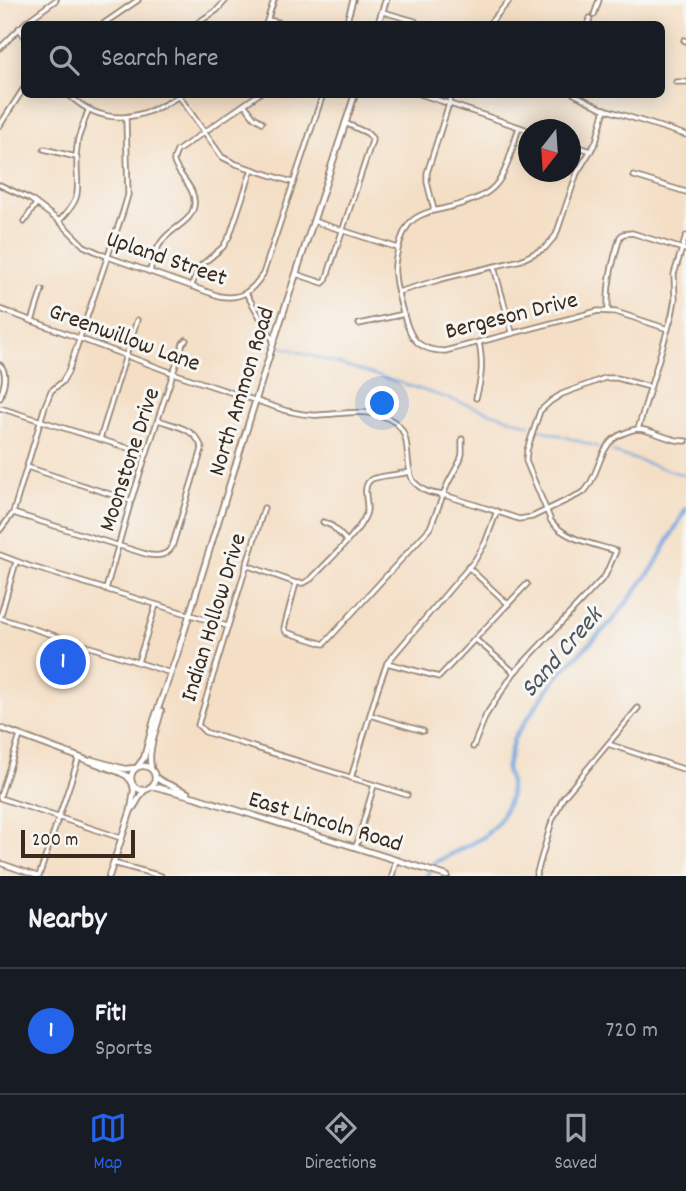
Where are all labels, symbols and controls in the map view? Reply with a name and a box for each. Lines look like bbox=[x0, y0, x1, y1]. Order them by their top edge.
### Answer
search box bbox=[21, 21, 665, 98]
icon: search bbox=[45, 41, 83, 79]
text: Search here bbox=[101, 41, 219, 78]
north arrow bbox=[518, 119, 581, 182]
street label: Upland Street bbox=[101, 223, 231, 296]
street label: Bergeson Drive bbox=[442, 284, 582, 350]
street label: Greenwillow Lane bbox=[44, 296, 204, 382]
street label: North Ammon Road bbox=[201, 303, 285, 481]
street label: Moonstone Drive bbox=[92, 384, 170, 536]
your location bbox=[365, 386, 399, 420]
street label: Indian Hollow Drive bbox=[173, 530, 257, 706]
water label: Sand Creek bbox=[513, 598, 614, 707]
pin: 1 bbox=[40, 636, 86, 688]
street label: East Lincoln Road bbox=[244, 783, 406, 862]
scale bar bbox=[21, 827, 135, 859]
text: 200 m bbox=[32, 828, 78, 855]
text: Nearby bbox=[28, 900, 106, 943]
text: Fit1 bbox=[95, 996, 127, 1033]
text: 1 bbox=[48, 1015, 54, 1048]
text: 720 m bbox=[606, 1015, 658, 1048]
text: Sports bbox=[95, 1033, 153, 1066]
tab: Map bbox=[89, 1109, 127, 1178]
tab: Directions bbox=[305, 1109, 377, 1178]
tab: Saved bbox=[555, 1109, 597, 1178]

